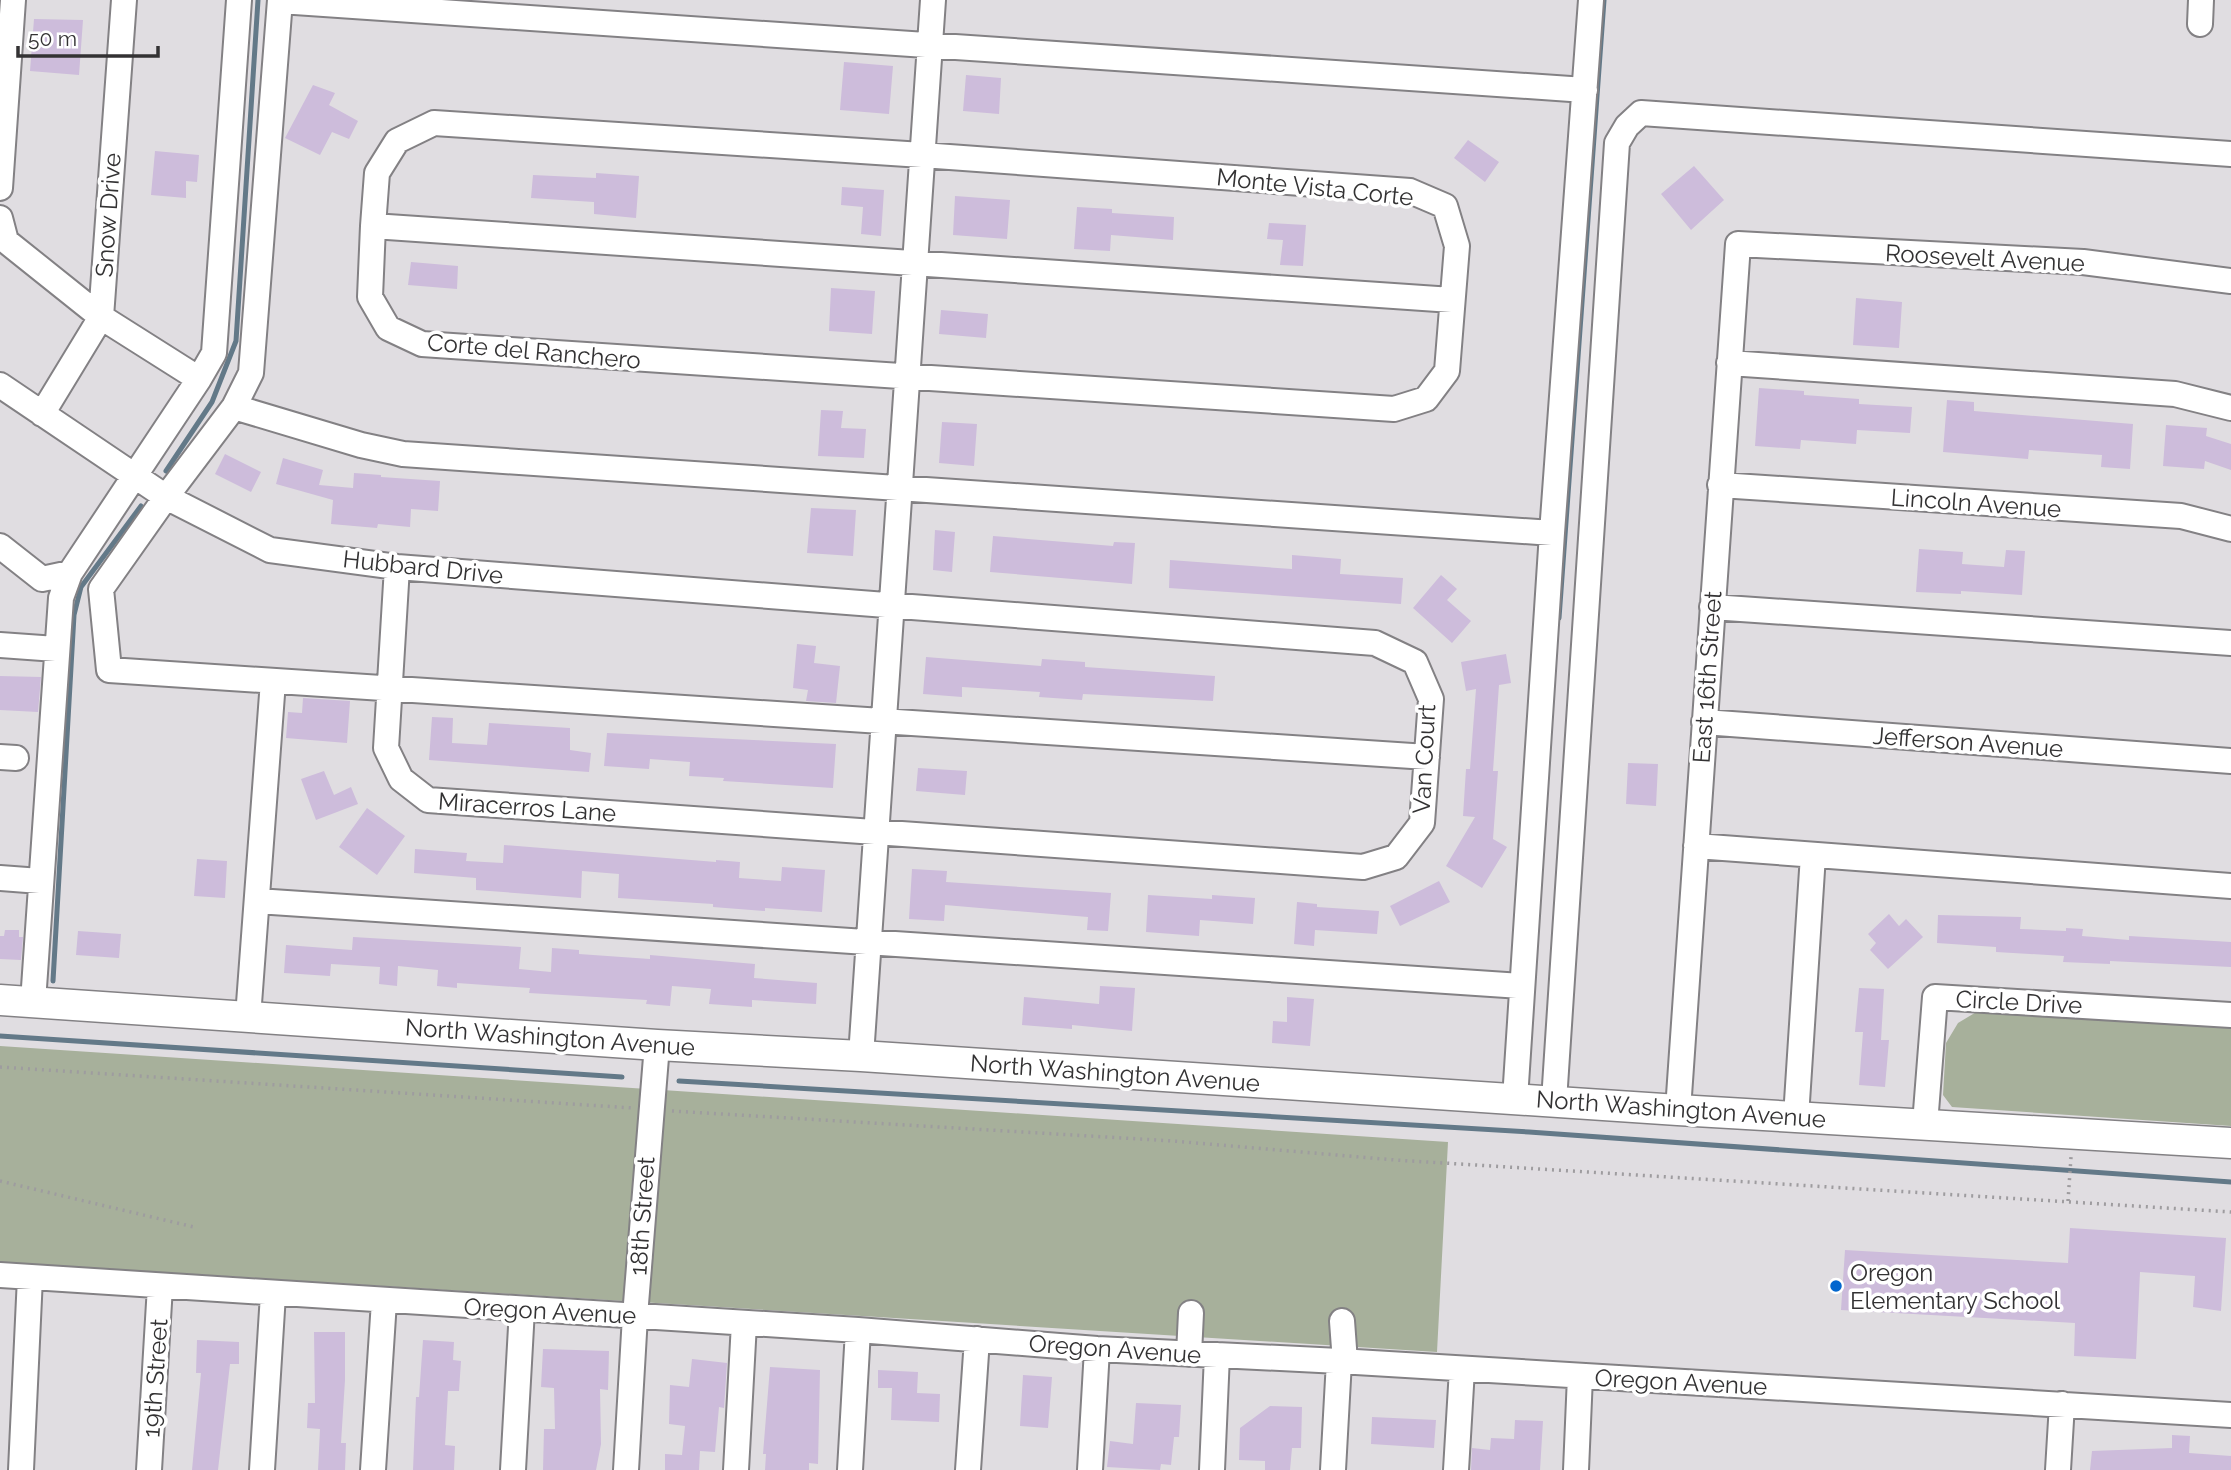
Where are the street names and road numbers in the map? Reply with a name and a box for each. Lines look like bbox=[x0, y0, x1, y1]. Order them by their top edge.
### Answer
street label: Snow Drive bbox=[89, 152, 127, 278]
street label: Monte Vista Corte bbox=[1215, 162, 1415, 212]
street label: Roosevelt Avenue bbox=[1884, 238, 2086, 278]
street label: Corte del Ranchero bbox=[426, 327, 642, 375]
street label: Lincoln Avenue bbox=[1890, 483, 2062, 523]
street label: Hubbard Drive bbox=[341, 544, 505, 590]
street label: East 16th Street bbox=[1687, 590, 1727, 764]
street label: Van Court bbox=[1407, 703, 1441, 815]
street label: Jefferson Avenue bbox=[1872, 721, 2064, 763]
street label: Miracerros Lane bbox=[437, 786, 617, 828]
street label: Circle Drive bbox=[1955, 984, 2083, 1020]
street label: North Washington Avenue bbox=[404, 1012, 696, 1062]
street label: North Washington Avenue bbox=[969, 1048, 1261, 1098]
street label: North Washington Avenue bbox=[1535, 1084, 1827, 1134]
street label: 18th Street bbox=[623, 1156, 661, 1276]
street label: Oregon Avenue bbox=[463, 1292, 637, 1330]
street label: 19th Street bbox=[136, 1318, 174, 1438]
street label: Oregon Avenue bbox=[1028, 1329, 1202, 1369]
street label: Oregon Avenue bbox=[1594, 1363, 1768, 1401]

